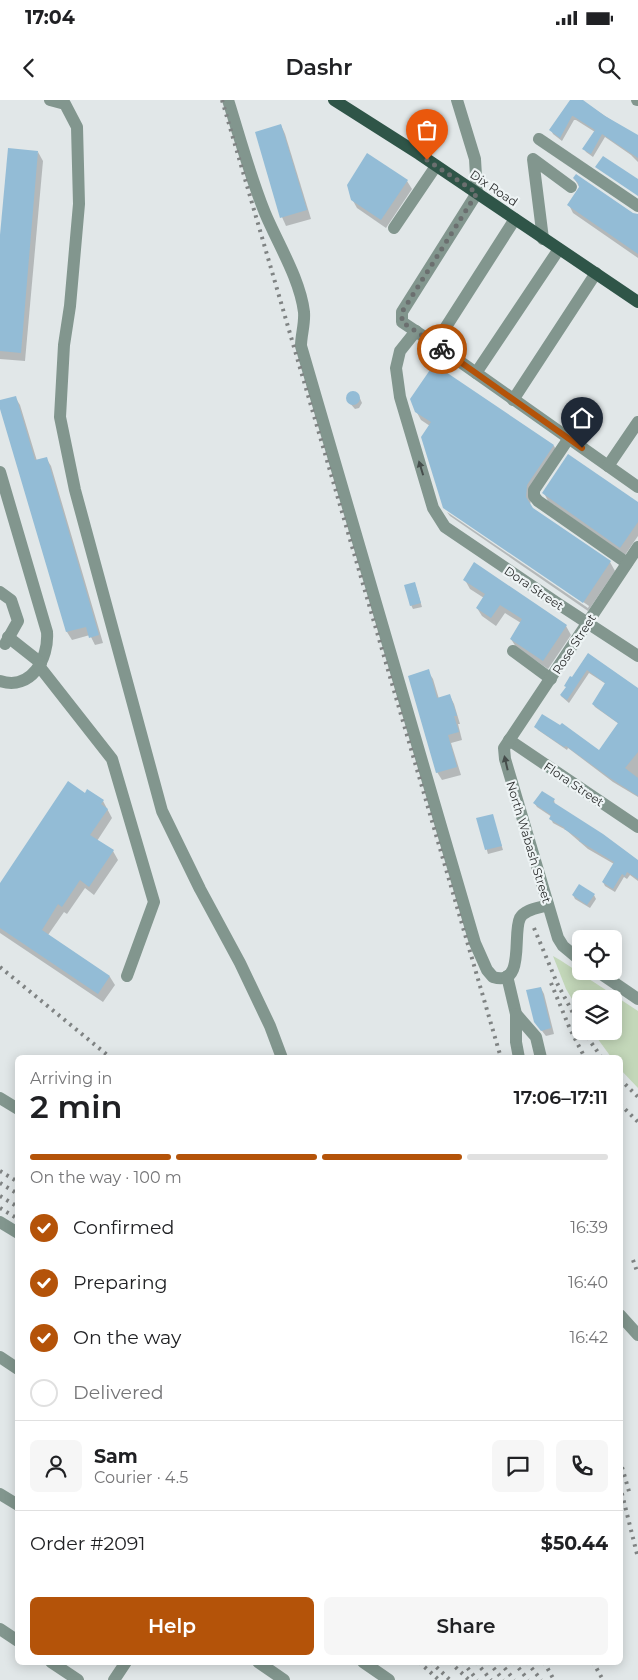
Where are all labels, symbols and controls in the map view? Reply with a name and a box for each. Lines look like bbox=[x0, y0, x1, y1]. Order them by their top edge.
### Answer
text: 17:04 bbox=[25, 6, 75, 29]
icon: back bbox=[15, 54, 43, 82]
text: Dashr bbox=[285, 54, 353, 81]
icon: search bbox=[595, 54, 623, 82]
pin bbox=[406, 109, 448, 160]
icon: bag bbox=[413, 116, 441, 144]
street label: Dix Road bbox=[467, 167, 521, 209]
courier bbox=[417, 324, 467, 374]
icon: bike bbox=[428, 335, 456, 363]
pin bbox=[561, 397, 603, 448]
icon: home bbox=[568, 404, 596, 432]
one-way arrow bbox=[417, 460, 424, 475]
street label: Dora Street bbox=[502, 563, 567, 613]
street label: Rose Street bbox=[549, 611, 599, 677]
one-way arrow bbox=[502, 755, 510, 770]
street label: Flora Street bbox=[541, 758, 607, 810]
street label: North Wabash Street bbox=[503, 779, 555, 905]
map controls bbox=[572, 930, 622, 1040]
button: locate bbox=[572, 930, 622, 980]
button: layers bbox=[572, 990, 622, 1040]
text: Arriving in bbox=[30, 1069, 112, 1088]
text: 17:06–17:11 bbox=[514, 1086, 608, 1109]
text: 2 min bbox=[30, 1087, 122, 1126]
text: On the way · 100 m bbox=[30, 1168, 182, 1187]
icon: check bbox=[30, 1214, 58, 1242]
text: Confirmed bbox=[73, 1216, 174, 1239]
text: 16:39 bbox=[570, 1218, 608, 1237]
icon: check bbox=[30, 1269, 58, 1297]
text: Preparing bbox=[73, 1271, 168, 1294]
text: 16:40 bbox=[568, 1273, 608, 1292]
icon: check bbox=[30, 1324, 58, 1352]
text: On the way bbox=[73, 1326, 181, 1349]
text: 16:42 bbox=[569, 1328, 608, 1347]
text: Delivered bbox=[73, 1381, 164, 1404]
button: person bbox=[30, 1440, 82, 1492]
button: chat bbox=[492, 1440, 544, 1492]
button: phone bbox=[556, 1440, 608, 1492]
text: Sam bbox=[94, 1445, 138, 1468]
text: Courier · 4.5 bbox=[94, 1468, 188, 1487]
text: Order #2091 bbox=[30, 1532, 145, 1555]
text: $50.44 bbox=[541, 1532, 608, 1555]
button: Help bbox=[30, 1597, 314, 1655]
button: Share bbox=[324, 1597, 608, 1655]

